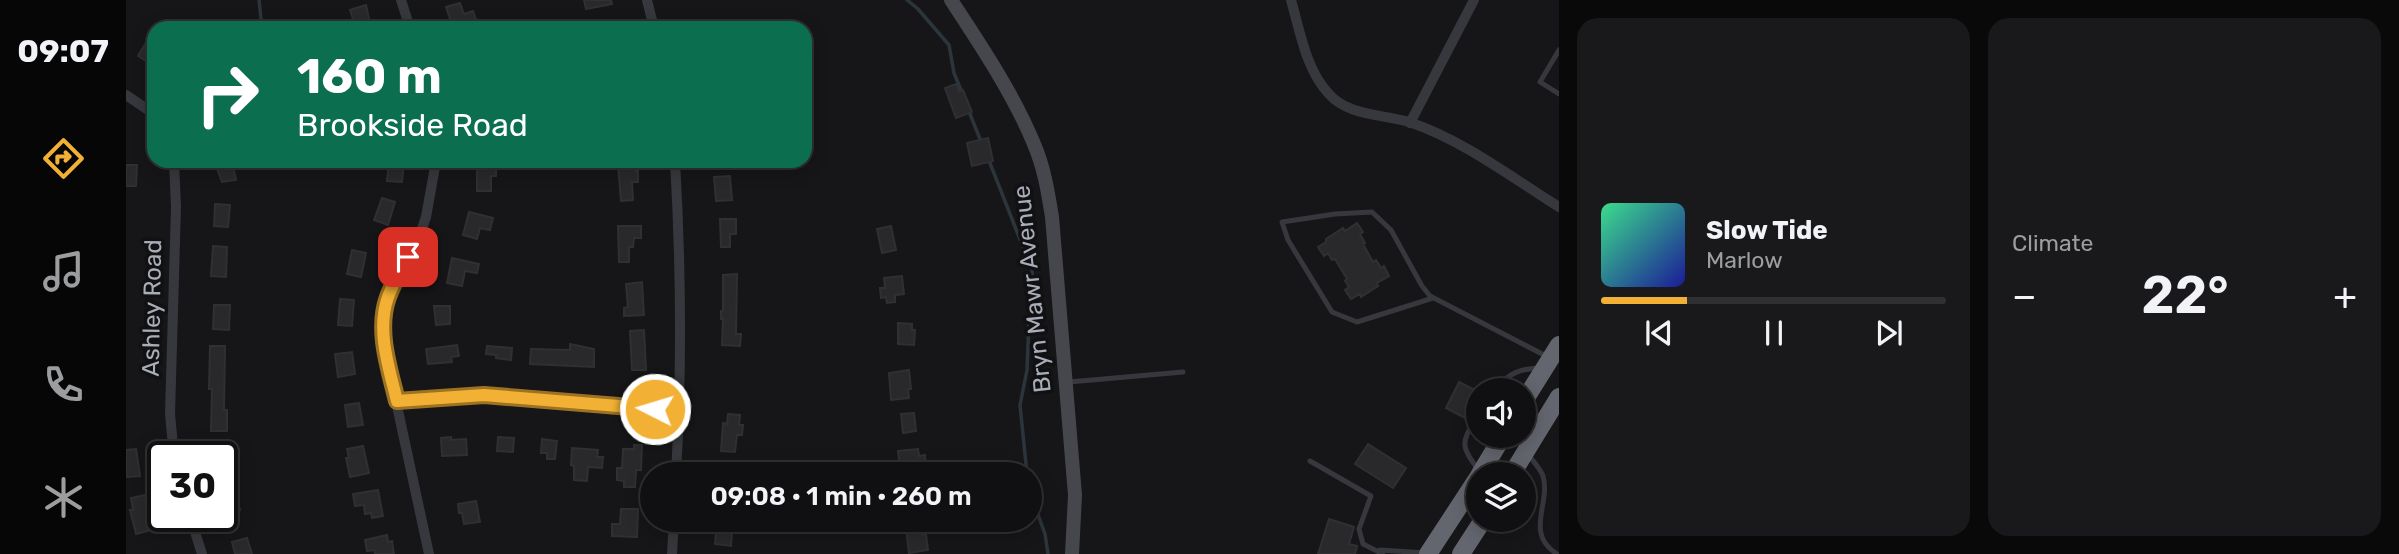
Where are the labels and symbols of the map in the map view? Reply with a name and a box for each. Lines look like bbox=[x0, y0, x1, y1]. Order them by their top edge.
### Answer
street label: Bryn Mawr Avenue bbox=[1007, 184, 1057, 394]
pin bbox=[378, 227, 438, 287]
street label: Ashley Road bbox=[137, 239, 167, 377]
position arrow bbox=[618, 372, 692, 446]
speed limit sign: 30 bbox=[147, 441, 238, 532]

